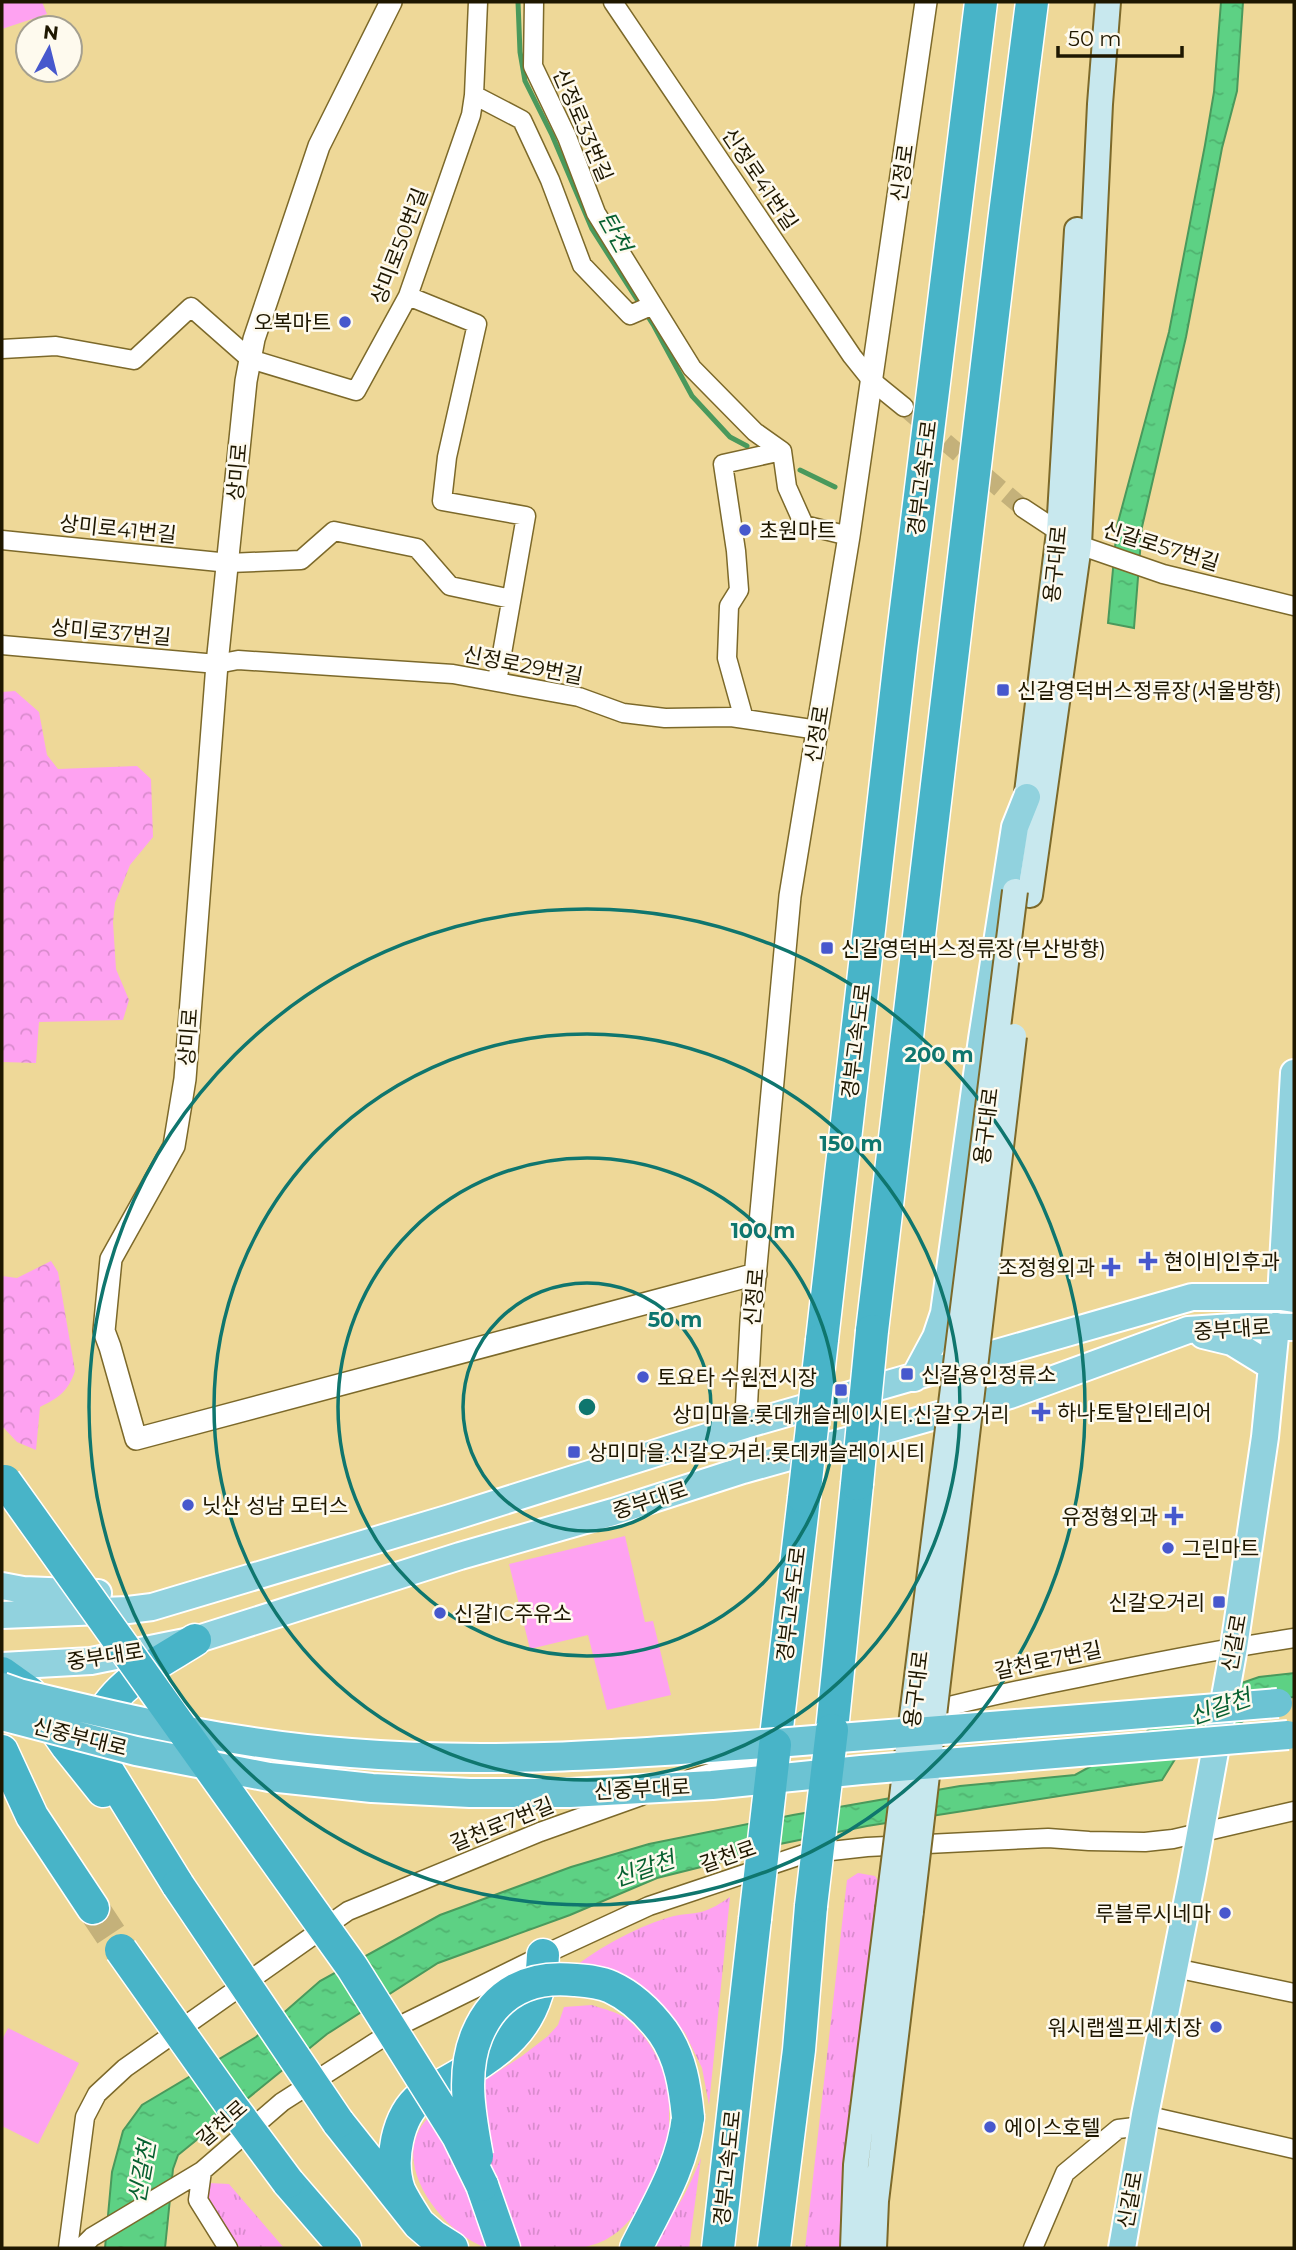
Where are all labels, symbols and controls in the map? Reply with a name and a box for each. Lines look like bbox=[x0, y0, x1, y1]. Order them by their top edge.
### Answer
north arrow bbox=[14, 14, 84, 84]
scale bar bbox=[1058, 14, 1182, 58]
text: N bbox=[42, 20, 60, 45]
text: 50 m bbox=[1068, 26, 1122, 51]
street label: 신정로33번길 bbox=[548, 65, 618, 185]
street label: 신정로41번길 bbox=[717, 123, 803, 235]
street label: 신정로 bbox=[886, 143, 918, 203]
street label: 상미로50번길 bbox=[365, 184, 433, 308]
water label: 탄천 bbox=[592, 207, 639, 260]
place label: 오복마트 bbox=[254, 310, 331, 335]
marker: 오복마트 bbox=[337, 314, 353, 330]
street label: 경부고속도로 bbox=[903, 419, 941, 537]
street label: 상미로 bbox=[222, 442, 252, 502]
street label: 상미로41번길 bbox=[58, 510, 178, 548]
street label: 신갈로57번길 bbox=[1100, 516, 1222, 576]
place label: 초원마트 bbox=[759, 518, 836, 543]
marker: 초원마트 bbox=[737, 522, 753, 538]
street label: 용구대로 bbox=[1039, 524, 1071, 604]
street label: 상미로37번길 bbox=[50, 614, 172, 650]
street label: 신정로29번길 bbox=[461, 641, 585, 689]
place label: 신갈영덕버스정류장(서울방향) bbox=[1017, 678, 1282, 703]
marker: 신갈영덕버스정류장(서울방향) bbox=[995, 682, 1011, 698]
street label: 신정로 bbox=[800, 703, 834, 765]
place label: 신갈영덕버스정류장(부산방향) bbox=[841, 936, 1106, 961]
marker: 신갈영덕버스정류장(부산방향) bbox=[819, 940, 835, 956]
street label: 경부고속도로 bbox=[837, 982, 875, 1100]
street label: 상미로 bbox=[174, 1007, 202, 1067]
text: 200 m bbox=[905, 1042, 973, 1067]
street label: 용구대로 bbox=[969, 1086, 1003, 1166]
text: 150 m bbox=[820, 1131, 882, 1156]
text: 100 m bbox=[731, 1218, 795, 1243]
place label: 현이비인후과 bbox=[1164, 1249, 1280, 1274]
marker: 현이비인후과 bbox=[1138, 1251, 1158, 1271]
place label: 조정형외과 bbox=[998, 1255, 1095, 1280]
marker: 조정형외과 bbox=[1101, 1257, 1121, 1277]
street label: 신정로 bbox=[739, 1267, 769, 1327]
text: 50 m bbox=[648, 1307, 702, 1332]
street label: 중부대로 bbox=[1193, 1314, 1271, 1344]
place label: 신갈용인정류소 bbox=[921, 1362, 1056, 1387]
place label: 토요타 수원전시장 bbox=[657, 1365, 817, 1390]
marker: 신갈용인정류소 bbox=[899, 1366, 915, 1382]
marker: 토요타 수원전시장 bbox=[635, 1369, 651, 1385]
marker: 상미마을.롯데캐슬레이시티.신갈오거리 bbox=[833, 1382, 849, 1398]
centre of rings bbox=[575, 1395, 599, 1419]
place label: 하나토탈인테리어 bbox=[1057, 1400, 1212, 1425]
place label: 상미마을.롯데캐슬레이시티.신갈오거리 bbox=[672, 1402, 1010, 1427]
marker: 하나토탈인테리어 bbox=[1031, 1402, 1051, 1422]
place label: 상미마을.신갈오거리.롯데캐슬레이시티 bbox=[588, 1440, 925, 1465]
marker: 상미마을.신갈오거리.롯데캐슬레이시티 bbox=[566, 1444, 582, 1460]
street label: 중부대로 bbox=[609, 1476, 691, 1524]
place label: 닛산 성남 모터스 bbox=[202, 1493, 348, 1518]
marker: 닛산 성남 모터스 bbox=[180, 1497, 196, 1513]
place label: 유정형외과 bbox=[1061, 1504, 1158, 1529]
marker: 유정형외과 bbox=[1164, 1506, 1184, 1526]
place label: 그린마트 bbox=[1182, 1536, 1259, 1561]
marker: 그린마트 bbox=[1160, 1540, 1176, 1556]
street label: 경부고속도로 bbox=[772, 1545, 810, 1663]
place label: 신갈오거리 bbox=[1108, 1590, 1205, 1615]
marker: 신갈오거리 bbox=[1211, 1594, 1227, 1610]
place label: 신갈IC주유소 bbox=[454, 1601, 572, 1626]
marker: 신갈IC주유소 bbox=[432, 1605, 448, 1621]
street label: 신갈로 bbox=[1217, 1612, 1251, 1674]
street label: 갈천로7번길 bbox=[992, 1636, 1104, 1684]
street label: 중부대로 bbox=[65, 1638, 145, 1674]
street label: 용구대로 bbox=[899, 1649, 933, 1729]
water label: 신갈천 bbox=[1185, 1683, 1257, 1731]
street label: 신중부대로 bbox=[30, 1713, 130, 1761]
street label: 신중부대로 bbox=[593, 1774, 691, 1804]
street label: 갈천로7번길 bbox=[447, 1792, 557, 1856]
street label: 갈천로 bbox=[697, 1835, 759, 1877]
water label: 신갈천 bbox=[609, 1845, 681, 1893]
place label: 루블루시네마 bbox=[1095, 1901, 1211, 1926]
marker: 루블루시네마 bbox=[1217, 1905, 1233, 1921]
place label: 워시랩셀프세치장 bbox=[1047, 2015, 1202, 2040]
marker: 워시랩셀프세치장 bbox=[1208, 2019, 1224, 2035]
street label: 갈천로 bbox=[192, 2095, 252, 2151]
street label: 경부고속도로 bbox=[709, 2109, 745, 2227]
place label: 에이스호텔 bbox=[1004, 2115, 1101, 2140]
marker: 에이스호텔 bbox=[982, 2119, 998, 2135]
water label: 신갈천 bbox=[123, 2136, 162, 2206]
street label: 신갈로 bbox=[1113, 2169, 1147, 2231]

